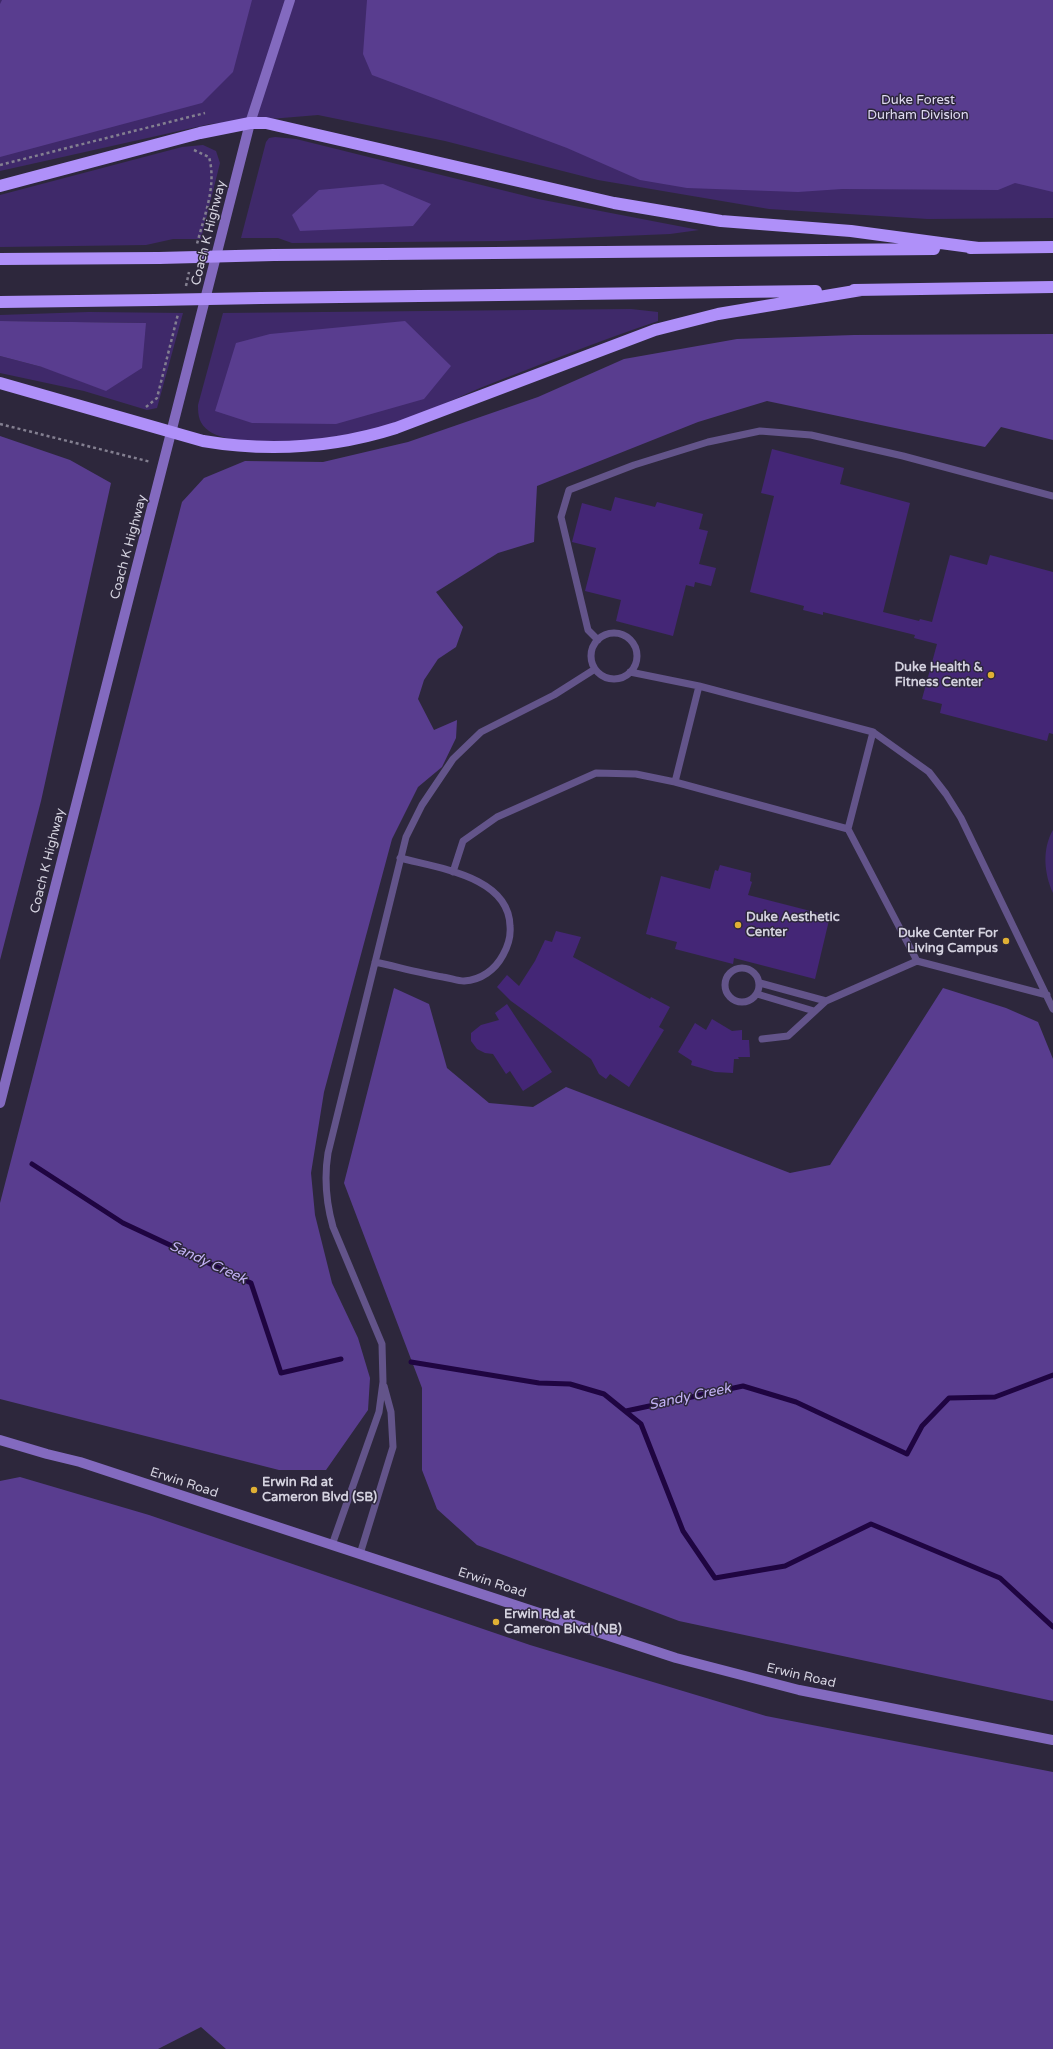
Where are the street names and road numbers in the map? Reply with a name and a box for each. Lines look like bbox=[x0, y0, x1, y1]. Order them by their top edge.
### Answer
street label: Coach K Highway bbox=[188, 179, 230, 287]
street label: Coach K Highway bbox=[108, 493, 150, 601]
street label: Coach K Highway bbox=[27, 807, 69, 915]
street label: Erwin Road bbox=[148, 1465, 220, 1501]
street label: Erwin Road bbox=[456, 1565, 528, 1601]
street label: Erwin Road bbox=[765, 1660, 837, 1692]

